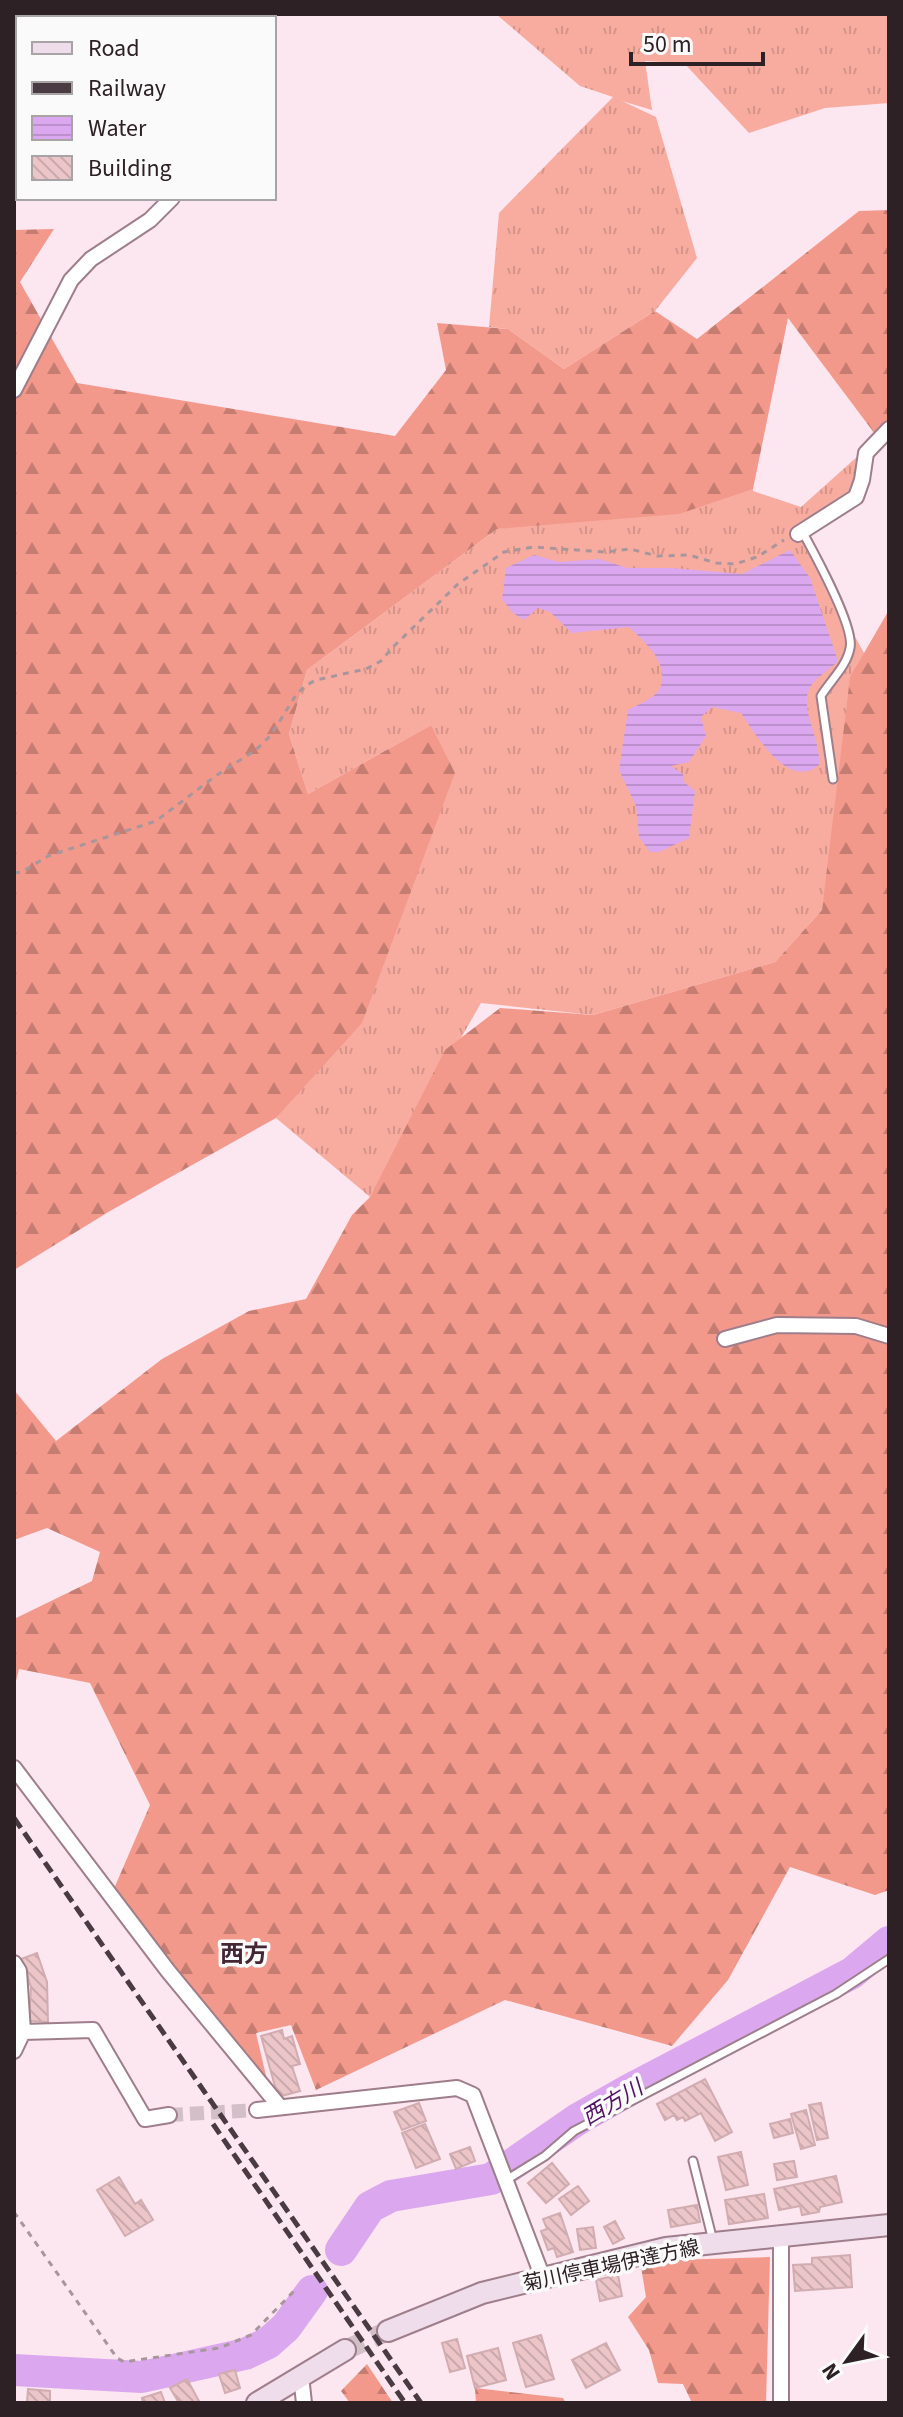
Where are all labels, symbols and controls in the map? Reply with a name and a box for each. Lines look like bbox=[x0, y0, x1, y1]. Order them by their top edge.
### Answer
legend bbox=[16, 16, 276, 200]
scale bar bbox=[631, 16, 763, 66]
text: 50 m bbox=[643, 27, 692, 62]
text: Road bbox=[88, 31, 140, 66]
text: Railway bbox=[88, 71, 166, 106]
text: Water bbox=[88, 111, 147, 146]
text: Building bbox=[88, 151, 172, 186]
district label: 西方 bbox=[220, 1937, 268, 1972]
water label: 西方川 bbox=[576, 2071, 651, 2134]
street label: 菊川停車場伊達方線 bbox=[520, 2234, 702, 2298]
north arrow bbox=[807, 2321, 887, 2401]
text: N bbox=[814, 2356, 848, 2386]

